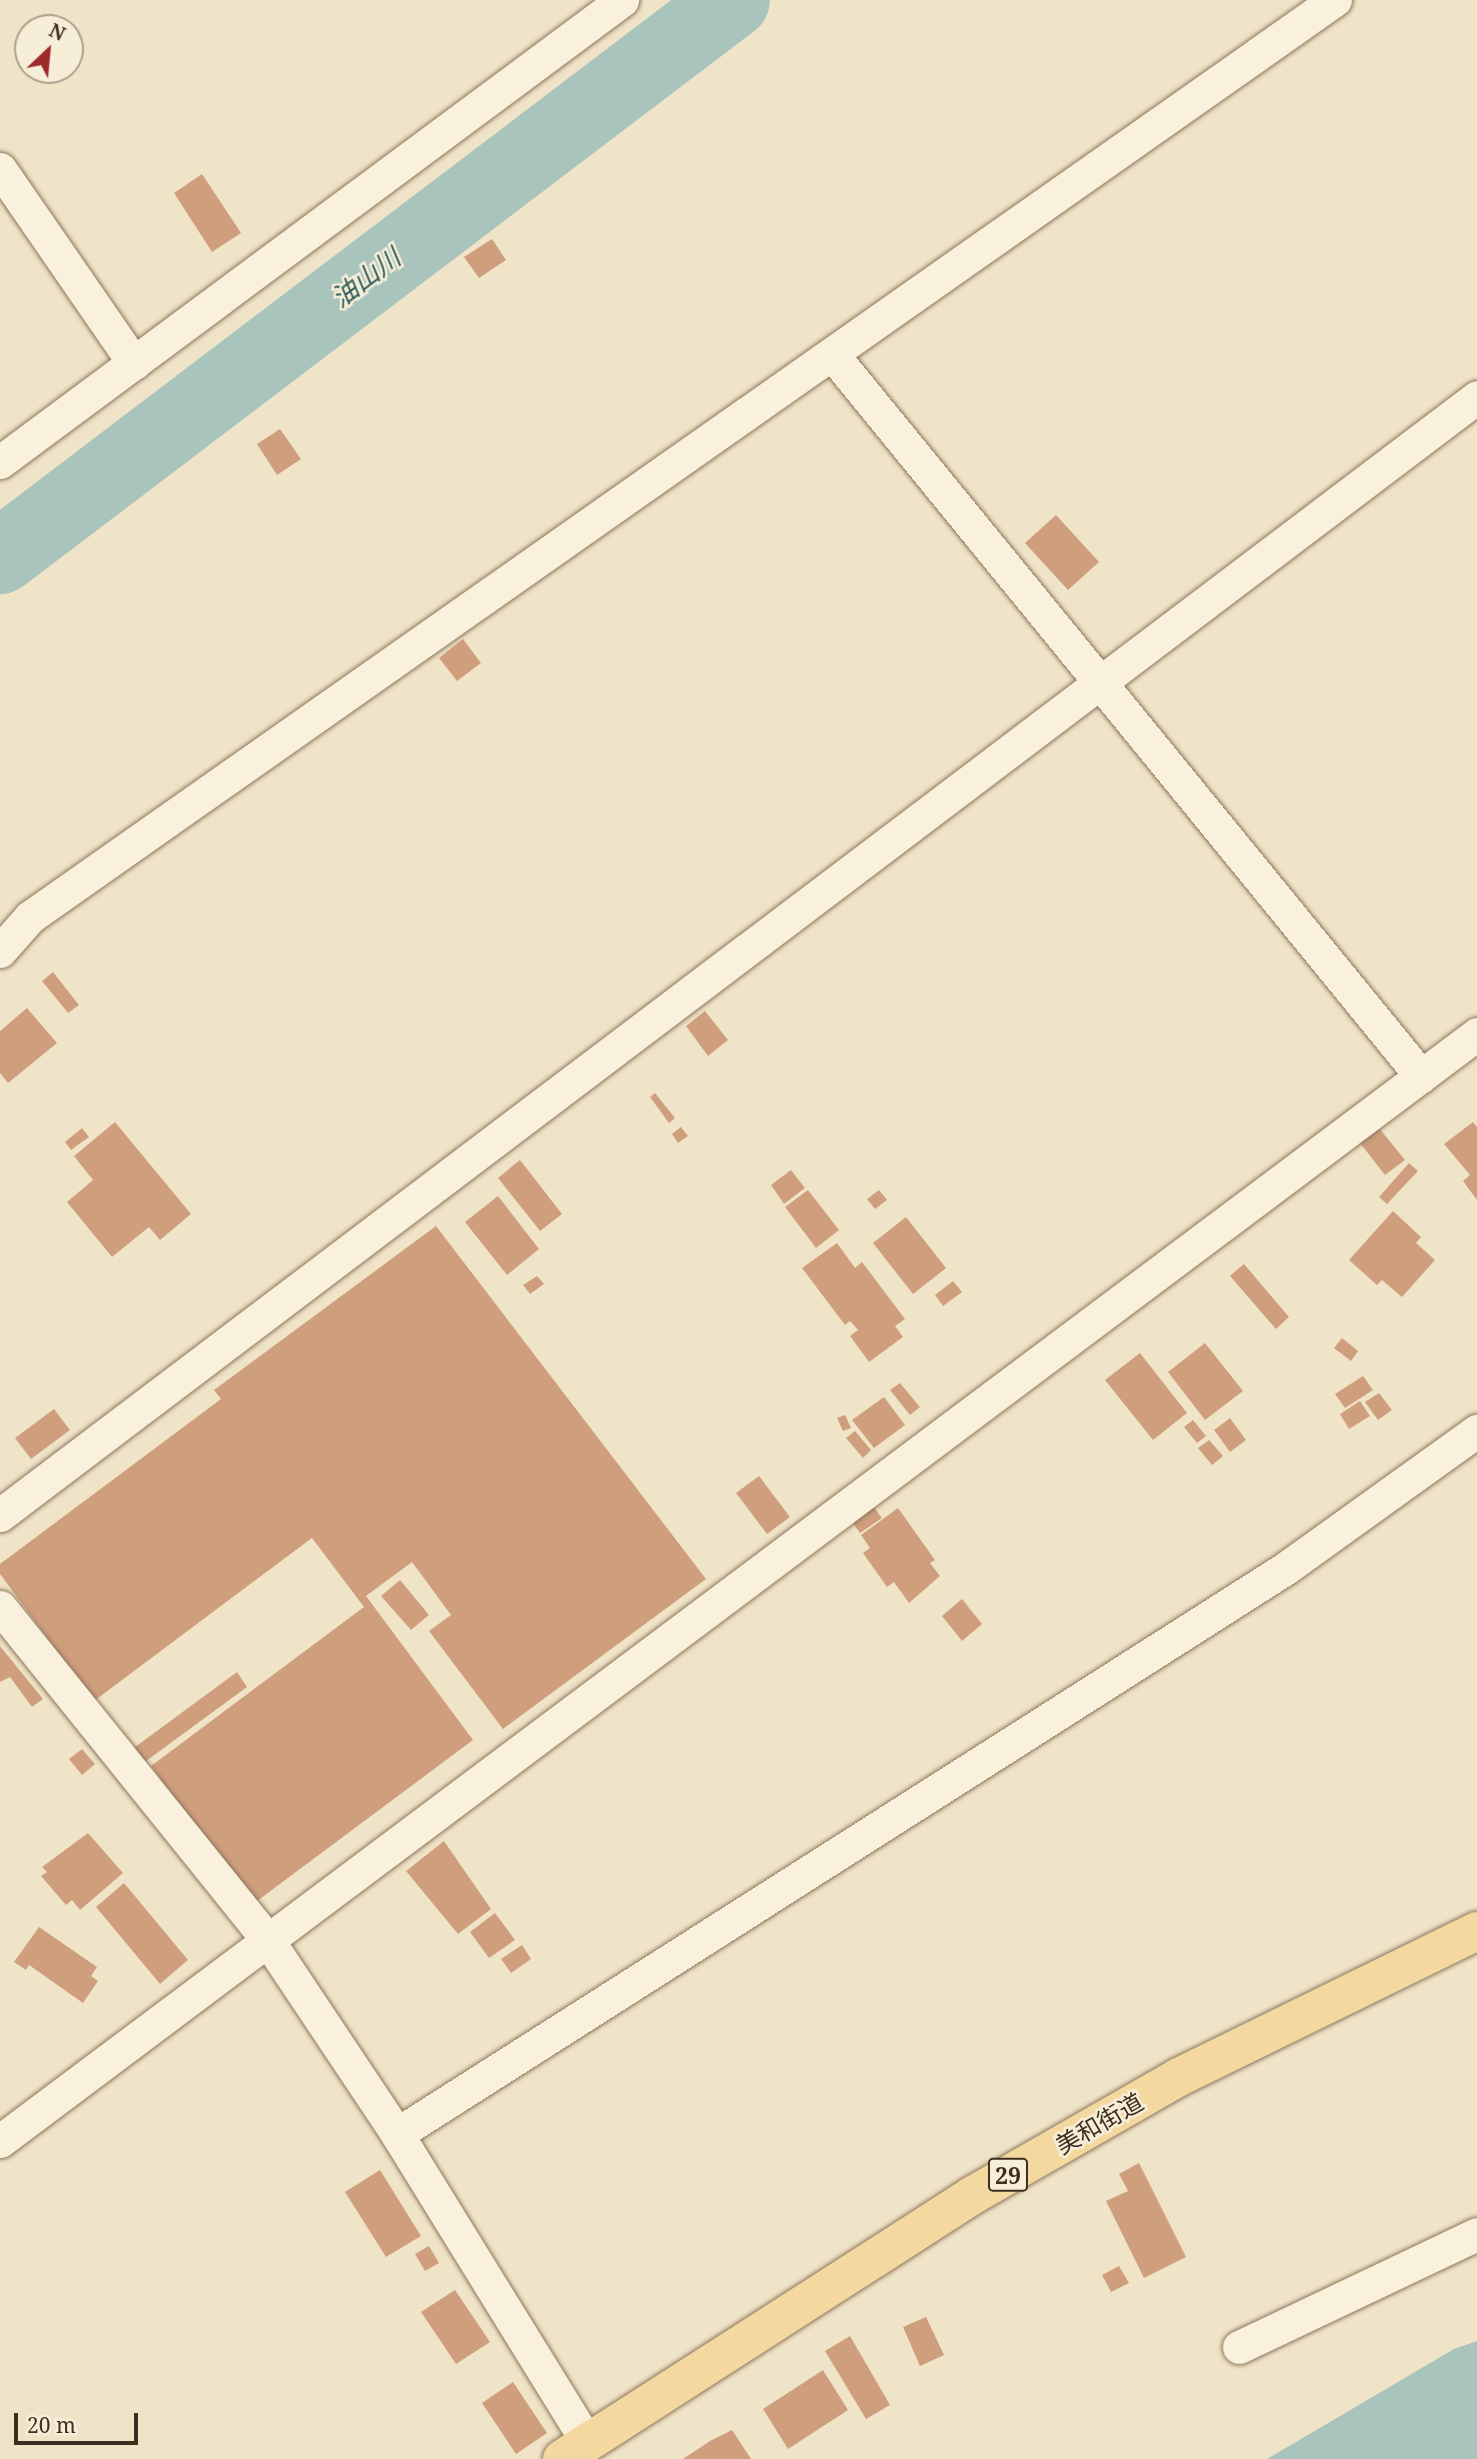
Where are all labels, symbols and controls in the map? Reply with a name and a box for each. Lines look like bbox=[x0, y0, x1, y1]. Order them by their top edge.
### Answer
north arrow bbox=[14, 14, 84, 84]
text: N bbox=[45, 17, 70, 47]
water label: 油山川 bbox=[325, 242, 407, 314]
street label: 美和街道 bbox=[1050, 2087, 1148, 2159]
road number: 29 bbox=[987, 2156, 1029, 2194]
scale bar bbox=[18, 2400, 142, 2444]
text: 20 m bbox=[27, 2411, 76, 2439]

